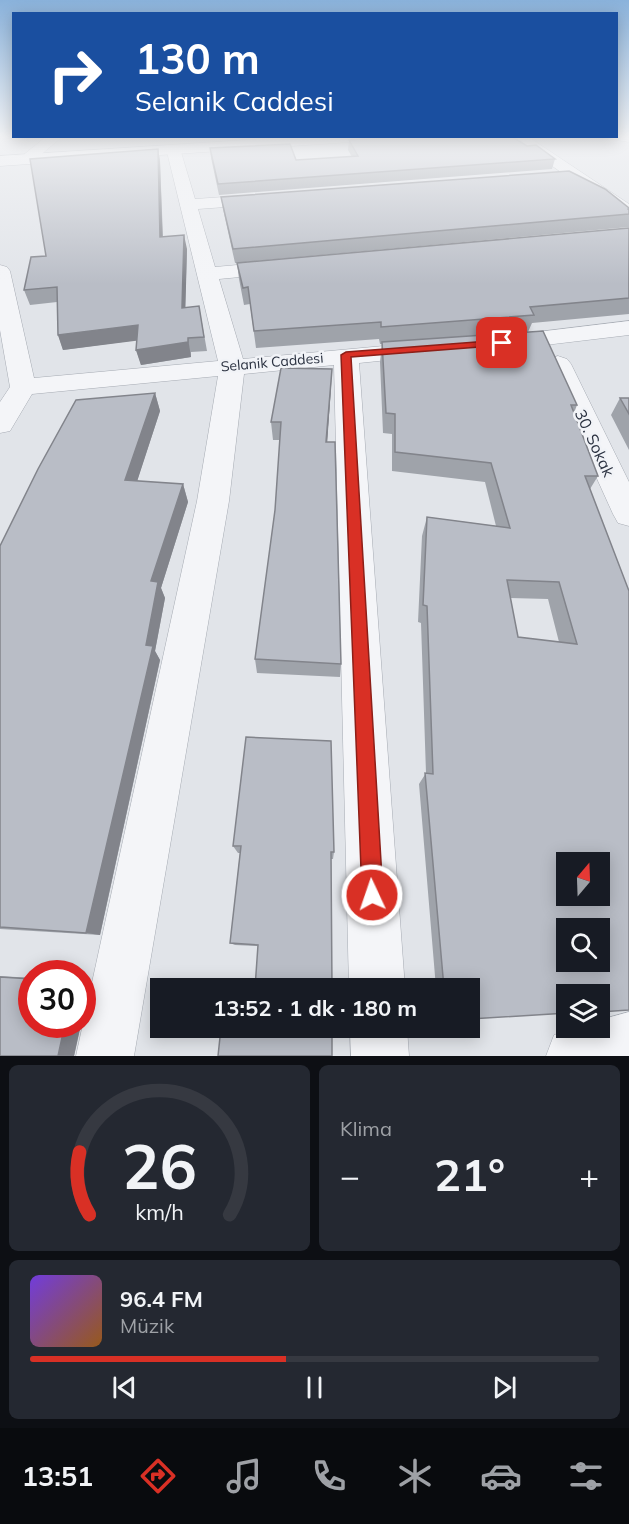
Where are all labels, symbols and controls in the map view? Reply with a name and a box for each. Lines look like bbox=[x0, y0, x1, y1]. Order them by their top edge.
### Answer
text: 130 m bbox=[135, 32, 260, 85]
icon: right bbox=[36, 36, 114, 114]
text: Selanik Caddesi bbox=[135, 84, 334, 118]
pin bbox=[476, 317, 527, 368]
icon: arrive bbox=[485, 326, 518, 359]
street label: Selanik Caddesi bbox=[220, 349, 324, 375]
street label: 30. Sokak bbox=[571, 406, 620, 481]
north arrow bbox=[556, 852, 610, 906]
map controls bbox=[556, 852, 610, 1038]
position arrow bbox=[340, 863, 404, 927]
button: search bbox=[556, 918, 610, 972]
speed limit sign: 30 bbox=[18, 960, 96, 1038]
button: layers bbox=[556, 984, 610, 1038]
text: 13:52 · 1 dk · 180 m bbox=[213, 994, 417, 1022]
text: Klima bbox=[340, 1116, 392, 1141]
text: 26 bbox=[122, 1126, 197, 1205]
text: 21° bbox=[434, 1146, 505, 1202]
text: − bbox=[340, 1155, 360, 1196]
text: + bbox=[579, 1155, 599, 1196]
text: km/h bbox=[135, 1198, 184, 1225]
text: 96.4 FM bbox=[120, 1285, 203, 1313]
text: Müzik bbox=[120, 1313, 174, 1338]
icon: previous bbox=[108, 1371, 141, 1404]
icon: pause bbox=[298, 1371, 331, 1404]
icon: next bbox=[488, 1371, 521, 1404]
icon: directions bbox=[137, 1455, 179, 1497]
icon: music bbox=[223, 1455, 265, 1497]
icon: phone bbox=[308, 1455, 350, 1497]
icon: climate bbox=[394, 1455, 436, 1497]
icon: car bbox=[480, 1455, 522, 1497]
icon: filters bbox=[565, 1455, 607, 1497]
text: 13:51 bbox=[22, 1459, 93, 1493]

